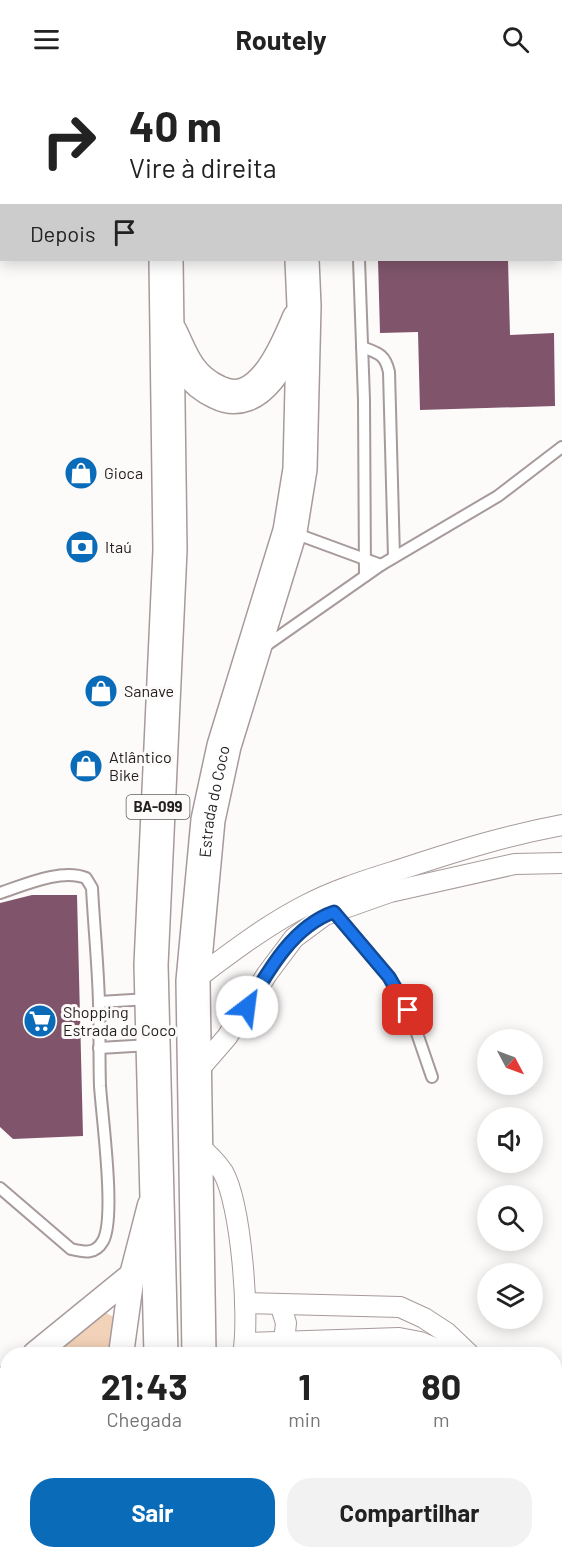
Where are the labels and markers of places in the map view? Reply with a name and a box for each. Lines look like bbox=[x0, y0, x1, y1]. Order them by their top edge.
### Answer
shop icon: Gioca bbox=[63, 455, 99, 491]
place label: Gioca bbox=[104, 463, 143, 482]
bank icon: Itaú bbox=[64, 529, 100, 565]
place label: Itaú bbox=[105, 537, 132, 556]
shop icon: Sanave bbox=[83, 673, 119, 709]
place label: Sanave bbox=[124, 681, 174, 700]
place label: Atlântico Bike bbox=[109, 747, 172, 784]
shop icon: Atlântico Bike bbox=[68, 748, 104, 784]
pin bbox=[382, 984, 433, 1035]
place label: Shopping Estrada do Coco bbox=[63, 1002, 176, 1039]
supermarket icon: Shopping Estrada do Coco bbox=[22, 1003, 58, 1039]

